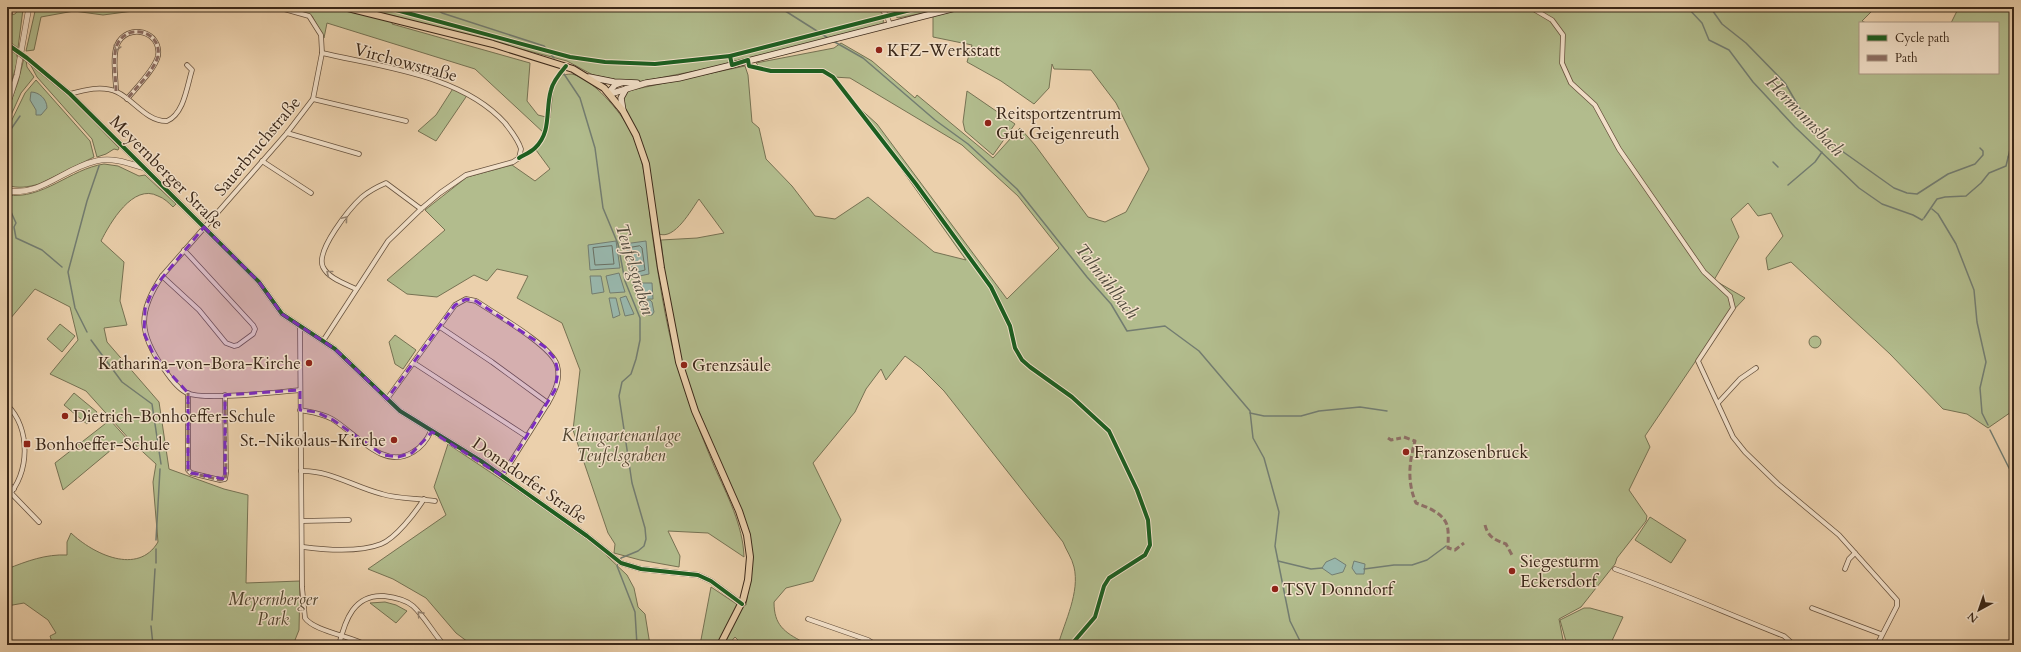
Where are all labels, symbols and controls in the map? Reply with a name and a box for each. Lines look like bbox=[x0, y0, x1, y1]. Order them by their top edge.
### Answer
legend bbox=[1859, 22, 1999, 74]
text: Cycle path bbox=[1895, 30, 1950, 46]
street label: Virchowstraße bbox=[352, 38, 460, 87]
place label: KFZ-Werkstatt bbox=[887, 39, 1001, 62]
one-way arrow bbox=[114, 45, 122, 52]
marker: KFZ-Werkstatt bbox=[874, 45, 884, 55]
text: Path bbox=[1895, 50, 1918, 66]
water label: Hermannsbach bbox=[1760, 71, 1850, 162]
street label: Sauerbruchstraße bbox=[209, 92, 306, 201]
place label: Reitsportzentrum Gut Geigenreuth bbox=[996, 102, 1122, 145]
street label: Meyernberger Straße bbox=[105, 110, 229, 234]
marker: Reitsportzentrum Gut Geigenreuth bbox=[983, 118, 993, 128]
one-way arrow bbox=[340, 216, 347, 224]
water label: Teufelsgraben bbox=[609, 220, 660, 318]
water label: Talmühlbach bbox=[1069, 238, 1144, 325]
one-way arrow bbox=[327, 271, 334, 278]
place label: Katharina-von-Bora-Kirche bbox=[98, 352, 301, 375]
place label: Grenzsäule bbox=[692, 354, 771, 377]
marker: Katharina-von-Bora-Kirche bbox=[304, 358, 314, 368]
marker: Grenzsäule bbox=[679, 360, 689, 370]
place label: Dietrich-Bonhoeffer-Schule bbox=[73, 405, 276, 428]
marker: Dietrich-Bonhoeffer-Schule bbox=[60, 411, 70, 421]
park label: Kleingartenanlage Teufelsgraben bbox=[562, 424, 681, 467]
place label: St.-Nikolaus-Kirche bbox=[240, 429, 386, 452]
street label: Donndorfer Straße bbox=[468, 432, 592, 529]
place label: Bonhoeffer-Schule bbox=[35, 433, 170, 456]
marker: St.-Nikolaus-Kirche bbox=[389, 435, 399, 445]
marker: Bonhoeffer-Schule bbox=[22, 439, 32, 449]
place label: Franzosenbruck bbox=[1414, 441, 1529, 464]
marker: Franzosenbruck bbox=[1401, 447, 1411, 457]
place label: Siegesturm Eckersdorf bbox=[1520, 550, 1600, 593]
marker: Siegesturm Eckersdorf bbox=[1507, 566, 1517, 576]
place label: TSV Donndorf bbox=[1283, 578, 1396, 601]
marker: TSV Donndorf bbox=[1270, 584, 1280, 594]
park label: Meyernberger Park bbox=[228, 588, 318, 631]
north arrow bbox=[1959, 590, 1999, 630]
text: N bbox=[1964, 608, 1981, 626]
one-way arrow bbox=[417, 612, 424, 619]

